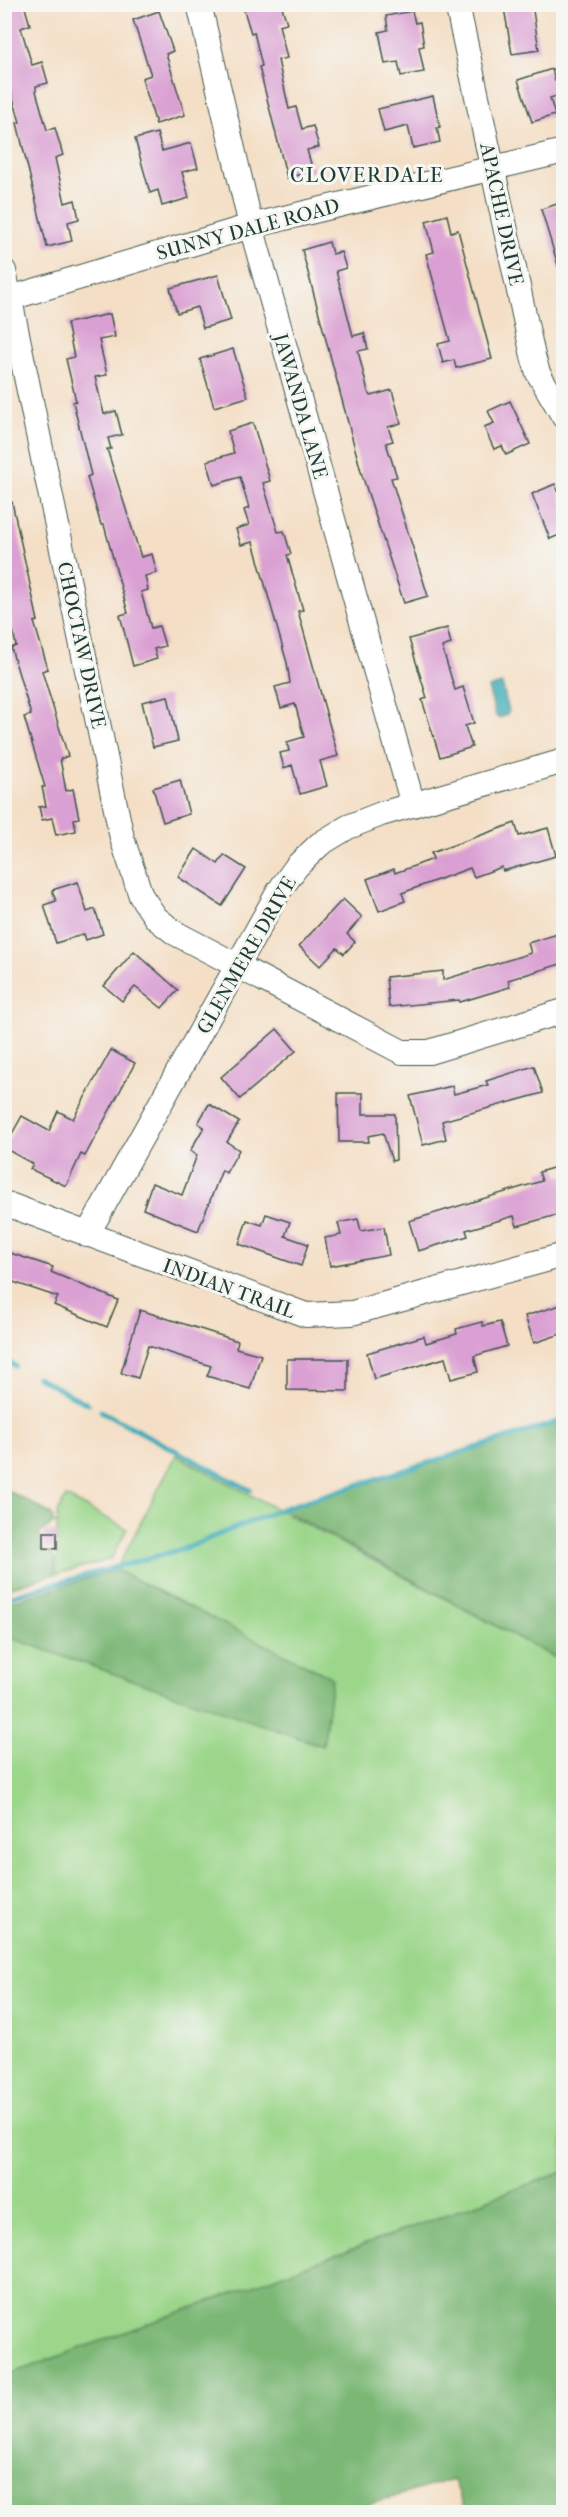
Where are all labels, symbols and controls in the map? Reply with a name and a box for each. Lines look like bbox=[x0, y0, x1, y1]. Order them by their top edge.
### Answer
street label: APACHE DRIVE bbox=[475, 140, 528, 288]
district label: CLOVERDALE bbox=[290, 163, 444, 187]
street label: SUNNY DALE ROAD bbox=[154, 194, 342, 265]
street label: JAWANDA LANE bbox=[268, 329, 332, 482]
street label: CHOCTAW DRIVE bbox=[53, 560, 110, 730]
street label: GLENMERE DRIVE bbox=[192, 873, 301, 1038]
street label: INDIAN TRAIL bbox=[160, 1254, 298, 1323]

